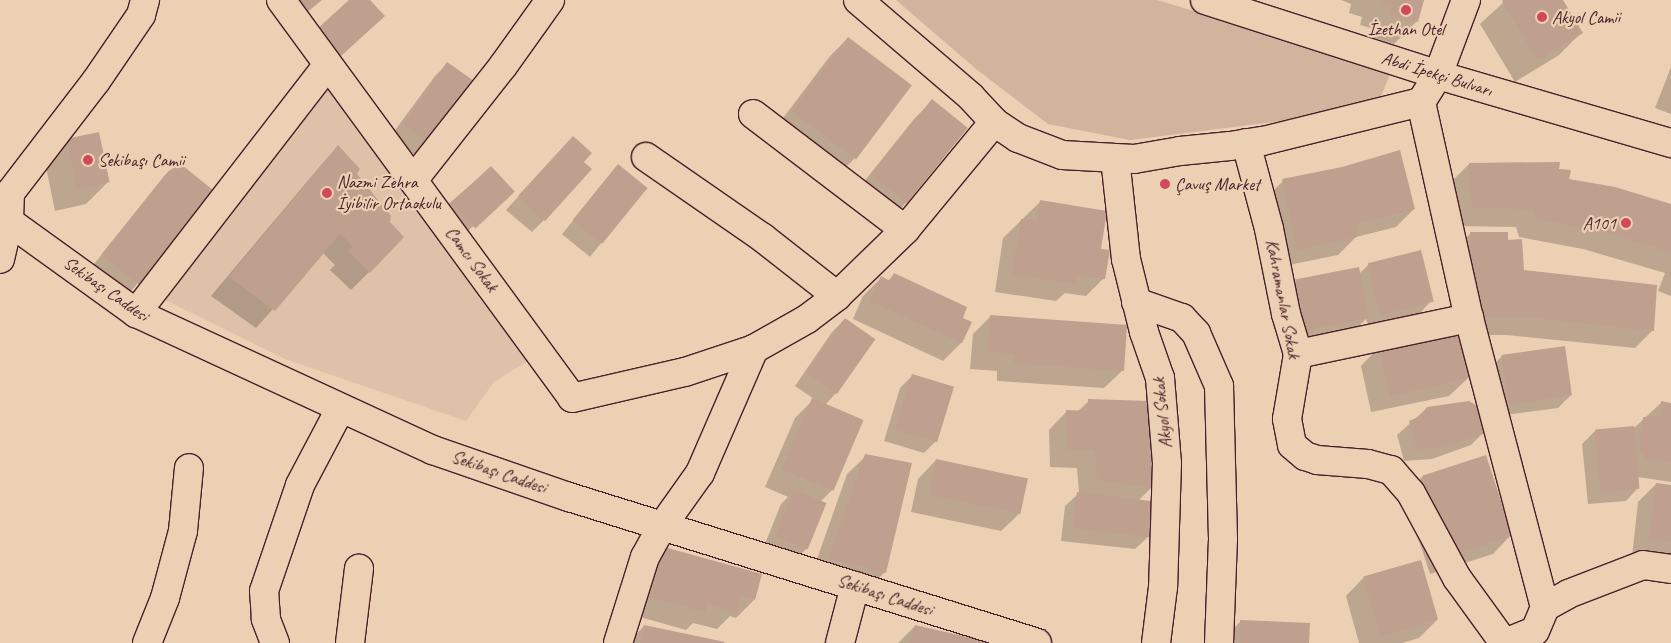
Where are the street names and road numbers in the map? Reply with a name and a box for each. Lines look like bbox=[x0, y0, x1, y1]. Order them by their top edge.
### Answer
street label: Abdi İpekçi Bulvarı bbox=[1379, 47, 1495, 101]
street label: Camcı Sokak bbox=[441, 222, 503, 296]
street label: Kahramanlar Sokak bbox=[1261, 238, 1305, 360]
street label: Sekibaşı Caddesi bbox=[59, 252, 153, 326]
street label: Akyol Sokak bbox=[1148, 377, 1176, 449]
street label: Sekibaşı Caddesi bbox=[449, 446, 549, 498]
street label: Sekibaşı Caddesi bbox=[835, 569, 935, 621]

